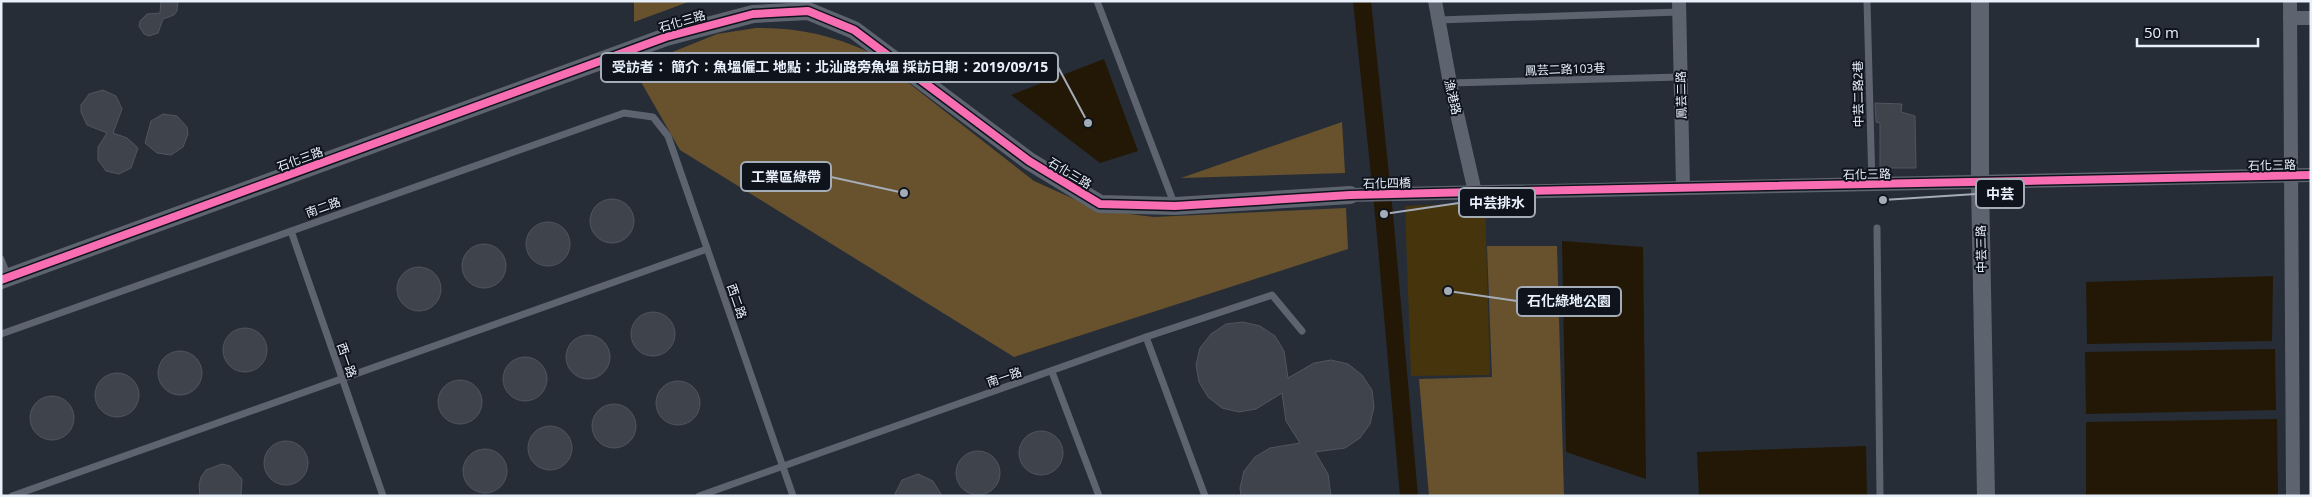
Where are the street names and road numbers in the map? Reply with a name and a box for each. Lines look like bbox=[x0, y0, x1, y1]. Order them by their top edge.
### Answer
street label: 石化三路 bbox=[657, 6, 707, 36]
street label: 鳳芸二路103巷 bbox=[1524, 59, 1606, 79]
street label: 中芸二路2巷 bbox=[1849, 60, 1867, 128]
street label: 鳳芸二路 bbox=[1672, 71, 1690, 119]
street label: 漁港路 bbox=[1441, 78, 1465, 116]
street label: 石化三路 bbox=[275, 143, 325, 175]
street label: 石化三路 bbox=[1045, 153, 1095, 193]
street label: 石化三路 bbox=[2248, 156, 2296, 174]
street label: 石化三路 bbox=[1843, 165, 1891, 183]
street label: 石化四橋 bbox=[1363, 174, 1411, 192]
street label: 南二路 bbox=[303, 193, 343, 221]
street label: 中芸三路 bbox=[1972, 225, 1990, 273]
street label: 西二路 bbox=[723, 281, 751, 321]
street label: 西一路 bbox=[333, 340, 361, 380]
street label: 南一路 bbox=[984, 363, 1024, 391]

